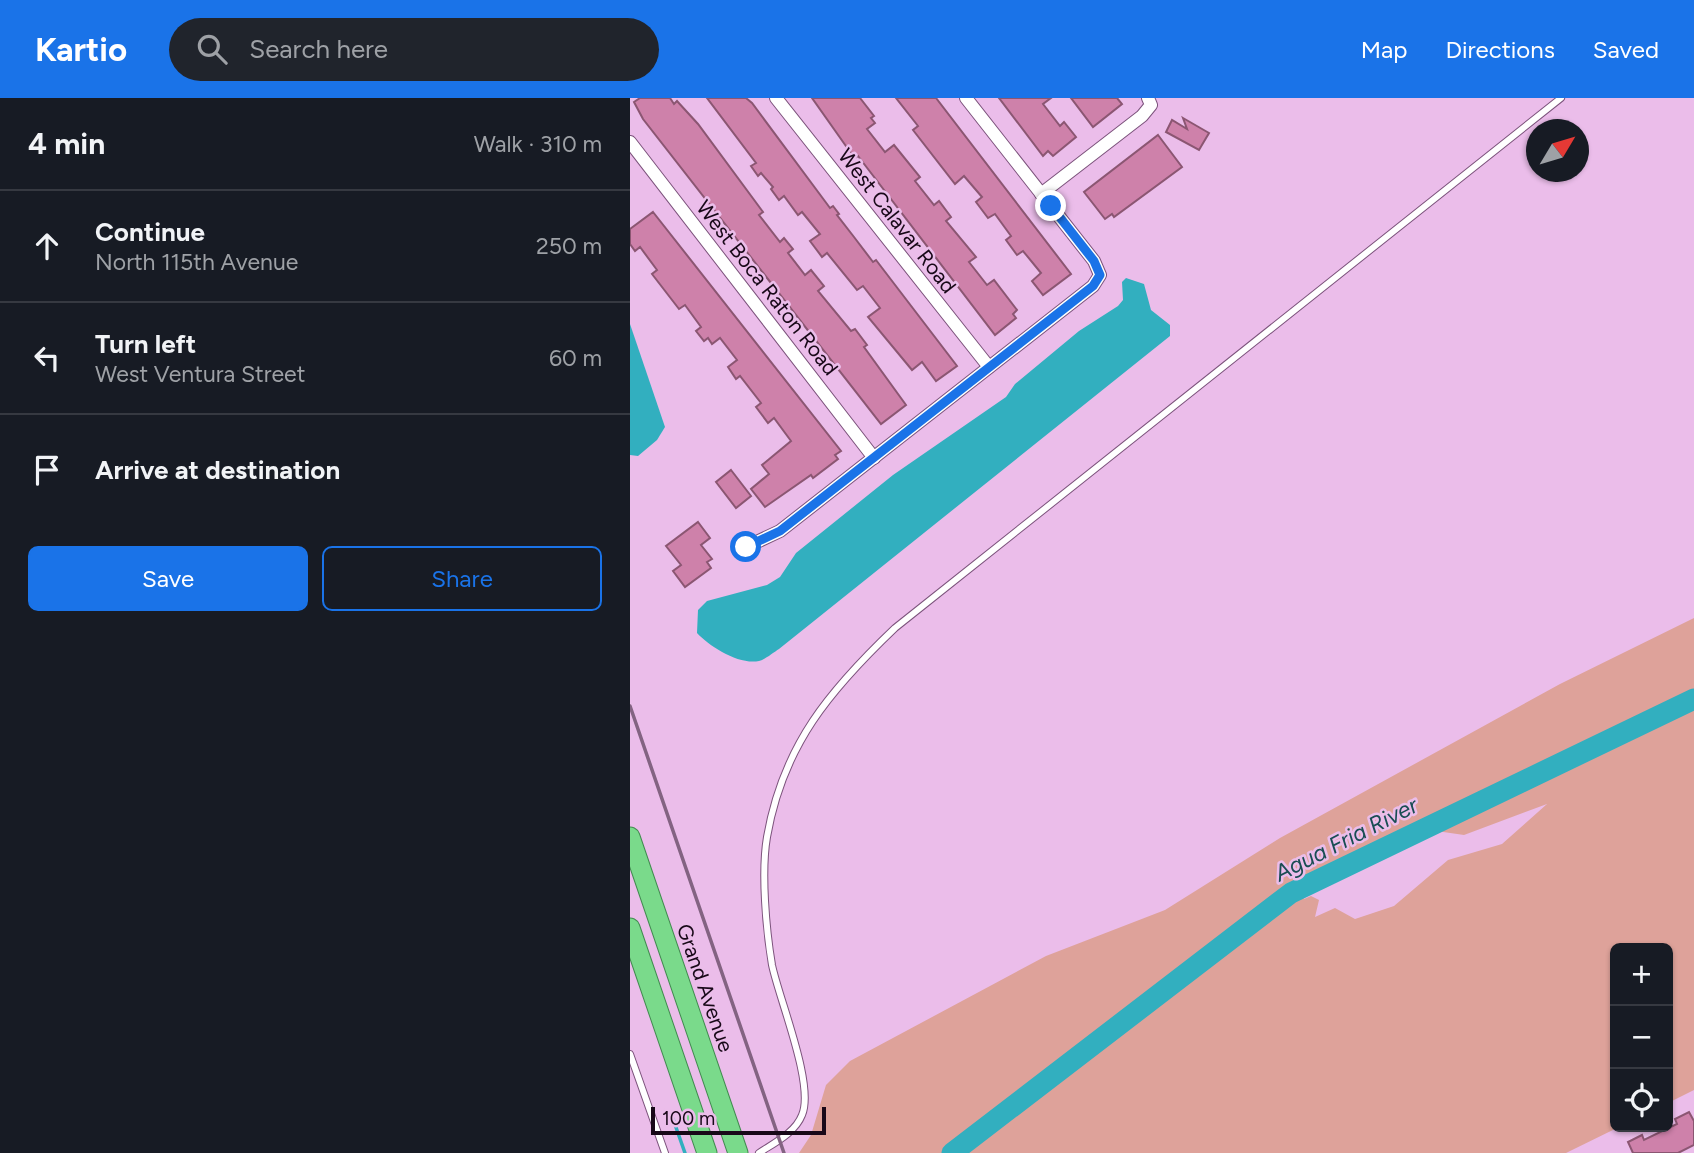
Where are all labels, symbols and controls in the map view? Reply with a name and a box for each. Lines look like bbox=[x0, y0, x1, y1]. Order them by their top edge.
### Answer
search box bbox=[169, 18, 659, 81]
text: Kartio bbox=[35, 30, 127, 69]
icon: search bbox=[193, 30, 231, 68]
text: Search here bbox=[249, 33, 388, 65]
text: Map bbox=[1361, 35, 1407, 64]
text: Directions bbox=[1445, 35, 1555, 64]
text: Saved bbox=[1593, 35, 1659, 64]
north arrow bbox=[1526, 119, 1589, 182]
text: 4 min bbox=[28, 125, 105, 162]
text: Walk · 310 m bbox=[474, 130, 602, 158]
street label: West Calavar Road bbox=[833, 143, 962, 298]
route end bbox=[1035, 190, 1066, 221]
street label: West Boca Raton Road bbox=[691, 195, 843, 380]
text: Continue bbox=[95, 216, 205, 248]
icon: ahead bbox=[28, 227, 66, 265]
text: 250 m bbox=[536, 232, 602, 260]
text: North 115th Avenue bbox=[95, 248, 298, 276]
text: Turn left bbox=[95, 328, 196, 360]
icon: left bbox=[28, 339, 66, 377]
text: 60 m bbox=[549, 344, 602, 372]
text: West Ventura Street bbox=[95, 360, 305, 388]
icon: arrive bbox=[28, 451, 66, 489]
text: Arrive at destination bbox=[95, 454, 340, 486]
route start bbox=[730, 531, 761, 562]
button: Save bbox=[28, 546, 308, 611]
button: Share bbox=[322, 546, 602, 611]
water label: Agua Fria River bbox=[1269, 790, 1424, 888]
street label: Grand Avenue bbox=[672, 920, 739, 1055]
map controls bbox=[1610, 943, 1673, 1132]
button: + bbox=[1610, 943, 1673, 1006]
button: − bbox=[1610, 1006, 1673, 1069]
button: locate bbox=[1610, 1069, 1673, 1132]
scale bar bbox=[651, 1104, 826, 1136]
text: 100 m bbox=[662, 1107, 715, 1130]

